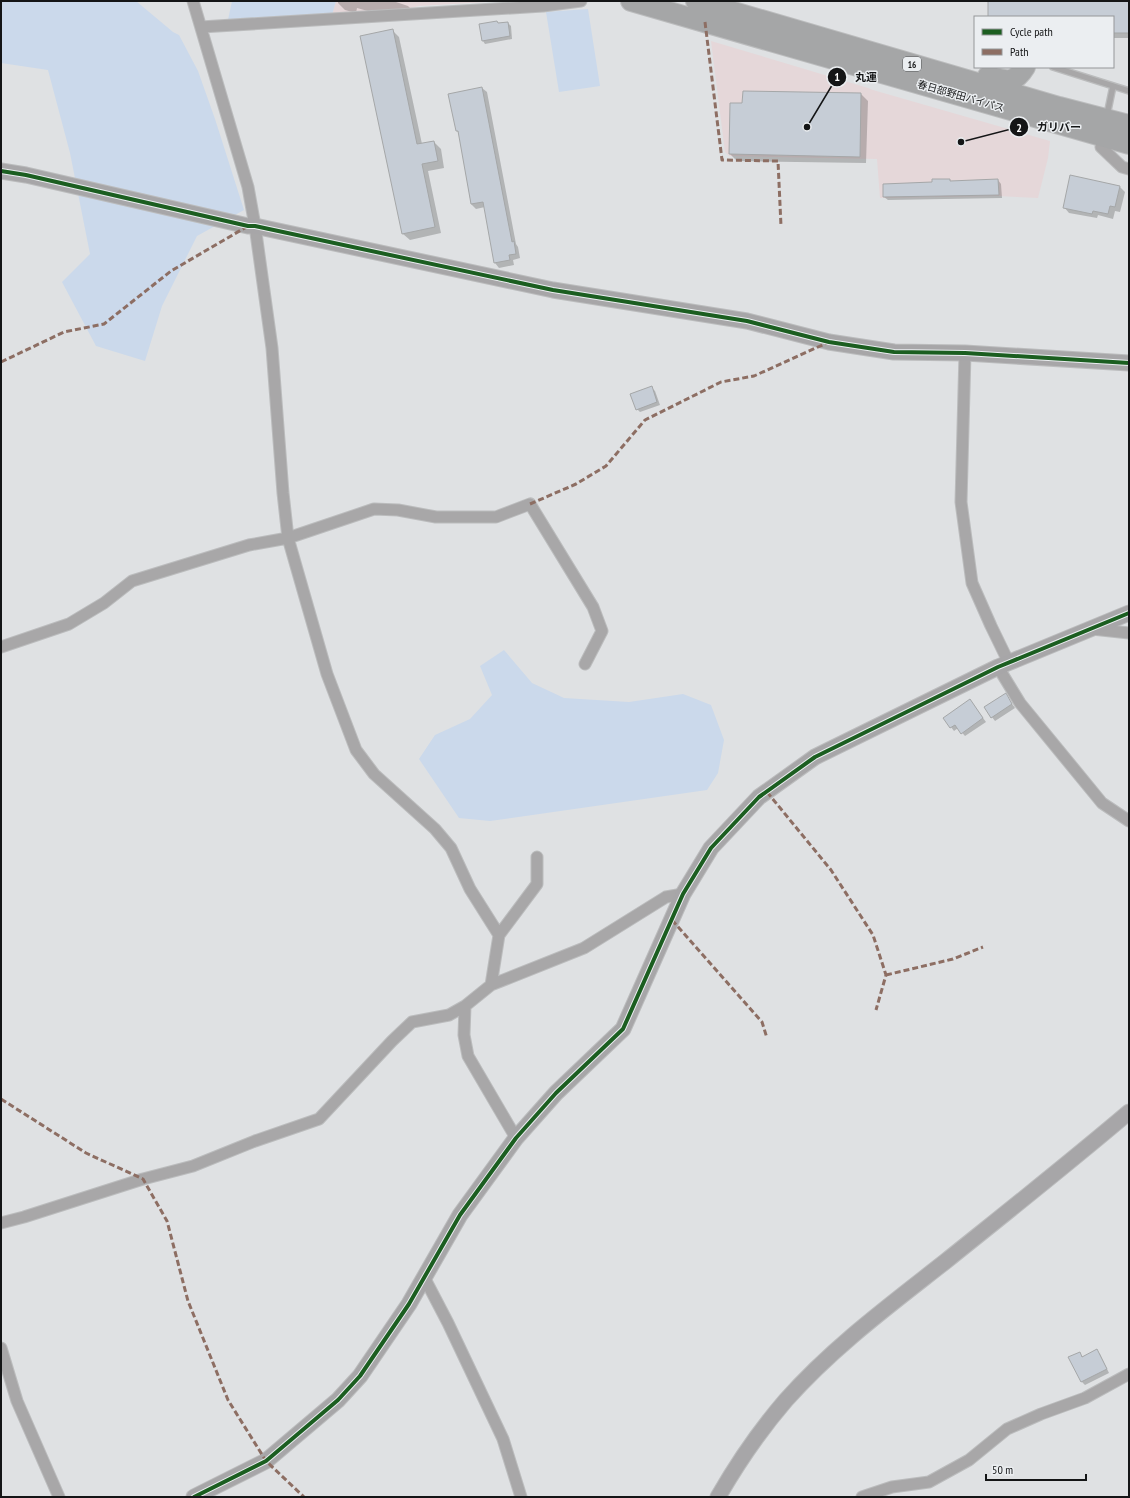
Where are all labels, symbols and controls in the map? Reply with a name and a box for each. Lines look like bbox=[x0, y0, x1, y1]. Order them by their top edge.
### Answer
legend bbox=[974, 16, 1114, 68]
text: Cycle path bbox=[1010, 24, 1053, 39]
text: Path bbox=[1010, 44, 1028, 59]
road number: 16 bbox=[903, 57, 921, 71]
callout: 丸運 bbox=[827, 66, 885, 89]
text: 1 bbox=[834, 69, 840, 84]
text: 丸運 bbox=[855, 70, 877, 84]
street label: 春日部野田バイパス bbox=[916, 77, 1006, 115]
callout: ガリバー bbox=[1009, 116, 1089, 139]
text: 2 bbox=[1016, 120, 1022, 135]
text: ガリバー bbox=[1037, 120, 1081, 134]
scale bar bbox=[986, 1456, 1086, 1482]
text: 50 m bbox=[992, 1462, 1013, 1477]

